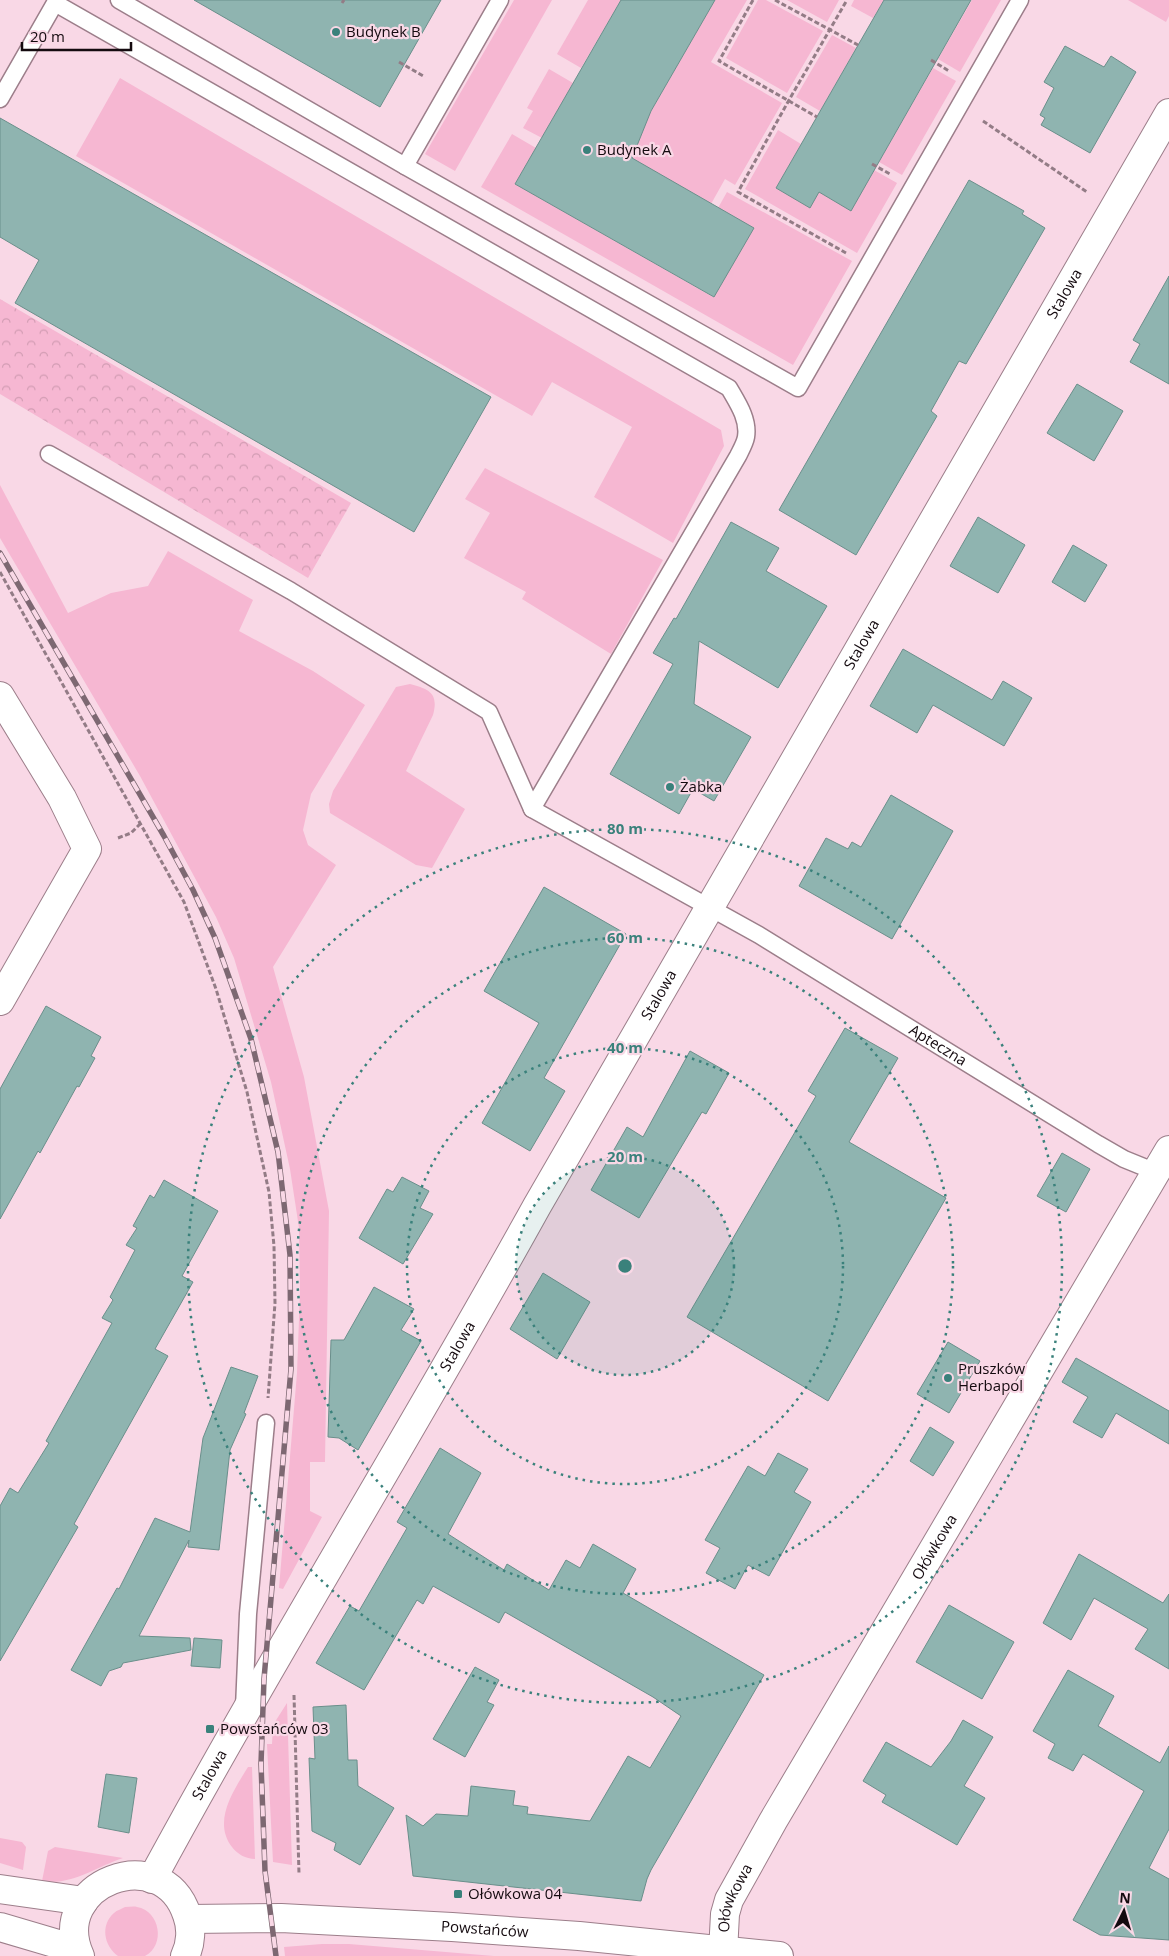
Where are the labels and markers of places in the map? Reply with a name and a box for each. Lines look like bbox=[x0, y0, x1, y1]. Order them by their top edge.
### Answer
place label: Budynek B bbox=[346, 21, 421, 41]
marker: Budynek B bbox=[330, 26, 342, 38]
place label: Budynek A bbox=[597, 139, 672, 159]
marker: Budynek A bbox=[581, 144, 593, 156]
place label: Żabka bbox=[680, 776, 722, 796]
marker: Żabka bbox=[664, 781, 676, 793]
centre of rings bbox=[616, 1257, 634, 1275]
place label: Pruszków Herbapol bbox=[958, 1358, 1025, 1395]
marker: Pruszków Herbapol bbox=[942, 1372, 954, 1384]
place label: Powstańców 03 bbox=[220, 1718, 329, 1738]
marker: Powstańców 03 bbox=[204, 1723, 216, 1735]
place label: Ołówkowa 04 bbox=[468, 1883, 562, 1903]
marker: Ołówkowa 04 bbox=[452, 1888, 464, 1900]

